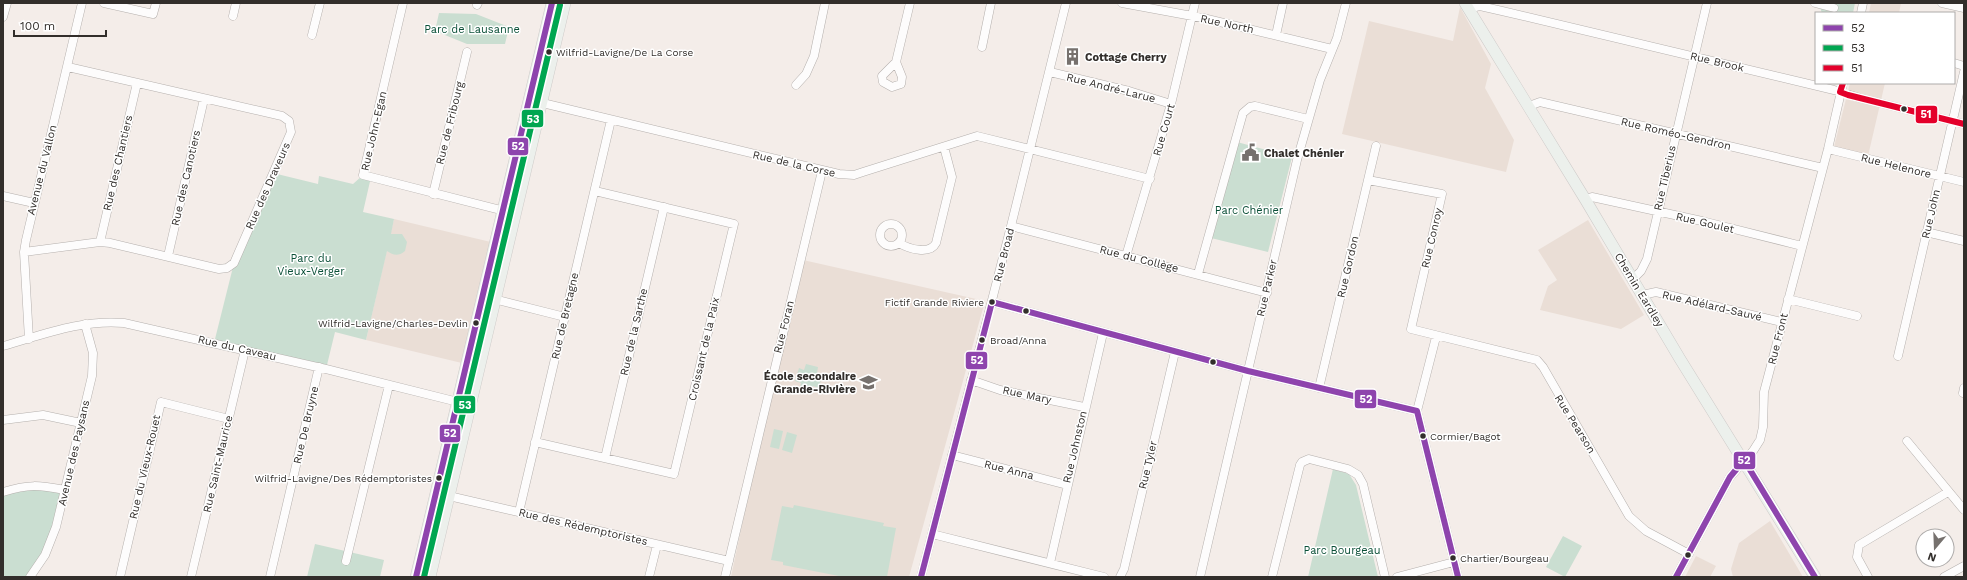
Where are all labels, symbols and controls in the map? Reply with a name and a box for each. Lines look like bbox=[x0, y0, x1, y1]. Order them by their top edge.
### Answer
scale bar bbox=[14, 12, 106, 38]
street label: Rue North bbox=[1199, 12, 1255, 36]
legend bbox=[1815, 12, 1955, 84]
text: 100 m bbox=[20, 19, 55, 33]
text: 52 bbox=[1851, 21, 1865, 35]
park label: Parc de Lausanne bbox=[424, 23, 520, 36]
text: 53 bbox=[1851, 41, 1865, 55]
marker: Wilfrid-Lavigne/De La Corse bbox=[544, 47, 554, 57]
place label: Wilfrid-Lavigne/De La Corse bbox=[556, 47, 694, 58]
building icon: Cottage Cherry bbox=[1062, 47, 1082, 67]
street label: Rue Brook bbox=[1689, 49, 1745, 75]
place label: Cottage Cherry bbox=[1085, 51, 1168, 64]
text: 51 bbox=[1851, 61, 1863, 75]
street label: Rue André-Larue bbox=[1065, 71, 1157, 105]
street label: Rue de Fribourg bbox=[433, 80, 467, 166]
street label: Rue John-Egan bbox=[358, 90, 390, 172]
street label: Rue Court bbox=[1150, 102, 1178, 158]
unlabelled marker bbox=[1899, 104, 1909, 114]
line badge: 51 bbox=[1915, 105, 1938, 124]
text: 51 bbox=[1920, 108, 1932, 121]
line badge: 53 bbox=[521, 109, 544, 128]
text: 53 bbox=[527, 113, 540, 126]
street label: Rue des Chantiers bbox=[101, 114, 135, 212]
street label: Rue Roméo-Gendron bbox=[1620, 115, 1732, 153]
street label: Avenue du Vallon bbox=[24, 124, 60, 216]
street label: Rue des Canotiers bbox=[169, 129, 203, 227]
line badge: 52 bbox=[507, 137, 529, 156]
street label: Rue des Draveurs bbox=[243, 140, 293, 232]
text: 52 bbox=[512, 140, 525, 153]
public building icon: Chalet Chénier bbox=[1241, 143, 1261, 163]
street label: Rue Tiberius bbox=[1651, 144, 1679, 212]
place label: Chalet Chénier bbox=[1264, 147, 1345, 160]
street label: Rue de la Corse bbox=[751, 148, 837, 180]
street label: Rue Helenore bbox=[1859, 151, 1933, 181]
street label: Rue John bbox=[1919, 188, 1943, 240]
park label: Parc Chénier bbox=[1215, 204, 1284, 217]
street label: Rue Conroy bbox=[1419, 206, 1445, 269]
street label: Rue Goulet bbox=[1675, 210, 1736, 236]
street label: Rue Broad bbox=[991, 227, 1017, 283]
street label: Rue Gordon bbox=[1335, 235, 1361, 299]
street label: Rue du Collège bbox=[1098, 243, 1180, 275]
street label: Chemin Eardley bbox=[1612, 251, 1666, 330]
park label: Parc du Vieux-Verger bbox=[277, 252, 345, 278]
street label: Rue Parker bbox=[1254, 258, 1280, 318]
street label: Rue de Bretagne bbox=[549, 271, 581, 361]
street label: Rue de la Sarthe bbox=[618, 287, 650, 377]
street label: Rue Adélard-Sauvé bbox=[1661, 288, 1763, 324]
street label: Croissant de la Paix bbox=[686, 296, 722, 402]
place label: Fictif Grande Riviere bbox=[885, 297, 984, 308]
marker: Fictif Grande Riviere bbox=[987, 297, 997, 307]
street label: Rue Foran bbox=[771, 299, 797, 355]
unlabelled marker bbox=[1021, 306, 1031, 316]
street label: Rue Front bbox=[1765, 312, 1791, 366]
place label: Wilfrid-Lavigne/Charles-Devlin bbox=[318, 318, 468, 329]
marker: Wilfrid-Lavigne/Charles-Devlin bbox=[471, 318, 481, 328]
street label: Rue du Caveau bbox=[196, 333, 278, 363]
marker: Broad/Anna bbox=[977, 335, 987, 345]
place label: Broad/Anna bbox=[990, 335, 1047, 346]
line badge: 52 bbox=[965, 351, 988, 370]
text: 52 bbox=[971, 354, 984, 367]
unlabelled marker bbox=[1208, 357, 1218, 367]
place label: École secondaire Grande-Rivière bbox=[764, 370, 856, 396]
school or university icon: École secondaire Grande-Rivière bbox=[859, 372, 879, 392]
street label: Rue Mary bbox=[1001, 383, 1053, 407]
street label: Rue De Bruyne bbox=[291, 385, 321, 465]
line badge: 52 bbox=[1354, 389, 1377, 409]
street label: Rue Pearson bbox=[1552, 392, 1598, 456]
text: 52 bbox=[1360, 393, 1373, 406]
line badge: 53 bbox=[453, 395, 476, 414]
street label: Avenue des Paysans bbox=[55, 399, 93, 507]
text: 53 bbox=[459, 399, 472, 412]
street label: Rue Johnston bbox=[1060, 409, 1090, 485]
street label: Rue du Vieux-Rouet bbox=[127, 413, 163, 520]
street label: Rue Saint-Maurice bbox=[201, 414, 235, 514]
line badge: 52 bbox=[439, 424, 461, 443]
text: 52 bbox=[444, 427, 457, 440]
marker: Cormier/Bagot bbox=[1418, 431, 1428, 441]
place label: Cormier/Bagot bbox=[1430, 431, 1501, 442]
street label: Rue Tyler bbox=[1136, 439, 1160, 491]
line badge: 52 bbox=[1733, 451, 1756, 470]
text: 52 bbox=[1738, 454, 1751, 467]
street label: Rue Anna bbox=[983, 458, 1035, 482]
place label: Wilfrid-Lavigne/Des Rédemptoristes bbox=[255, 473, 432, 484]
marker: Wilfrid-Lavigne/Des Rédemptoristes bbox=[434, 473, 444, 483]
street label: Rue des Rédemptoristes bbox=[517, 506, 649, 548]
north arrow bbox=[1915, 528, 1955, 568]
park label: Parc Bourgeau bbox=[1303, 544, 1381, 557]
unlabelled marker bbox=[1683, 550, 1693, 560]
text: N bbox=[1926, 550, 1938, 564]
marker: Chartier/Bourgeau bbox=[1448, 553, 1458, 563]
place label: Chartier/Bourgeau bbox=[1460, 553, 1549, 564]

